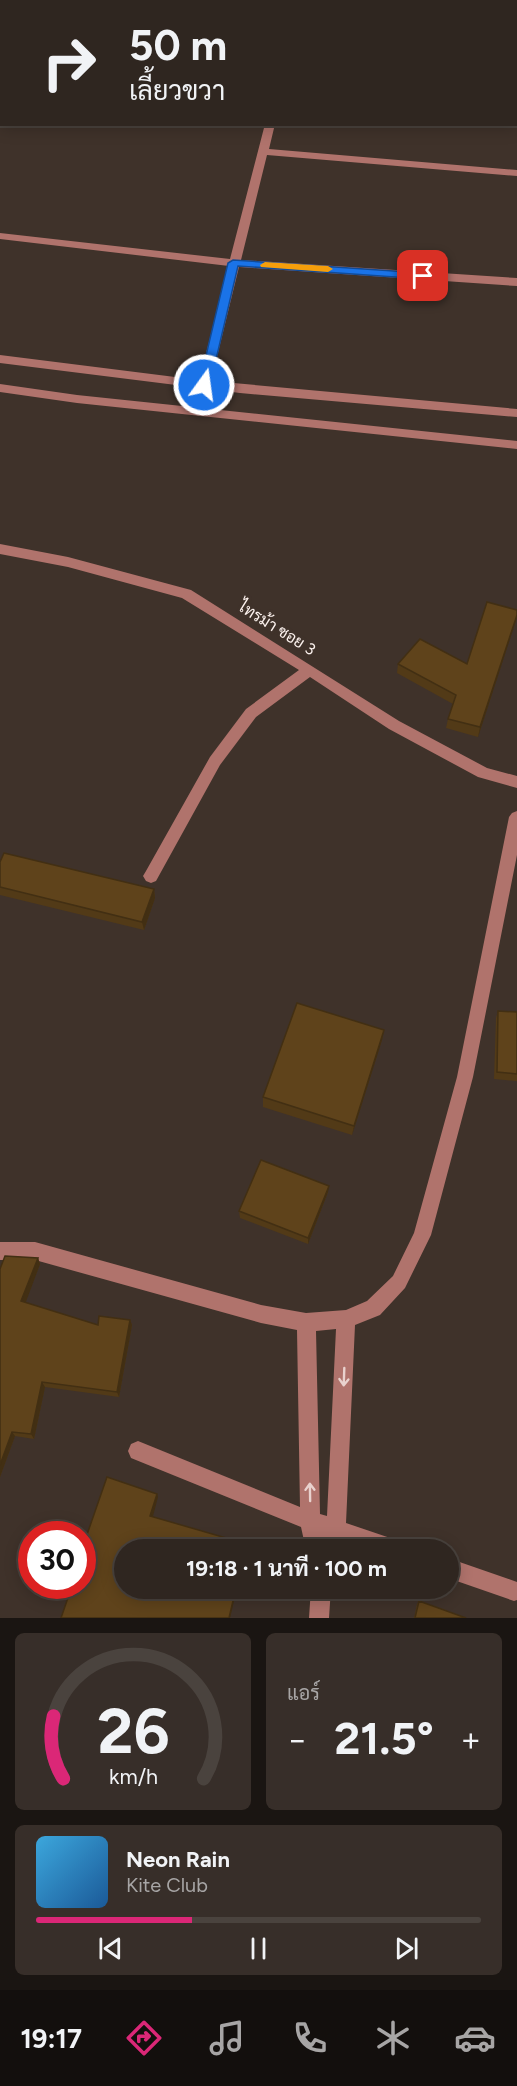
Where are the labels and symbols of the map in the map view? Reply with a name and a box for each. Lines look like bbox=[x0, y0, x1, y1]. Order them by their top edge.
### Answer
pin bbox=[397, 250, 448, 301]
position arrow bbox=[172, 353, 236, 417]
street label: ไทรม้า ซอย 3 bbox=[233, 594, 320, 659]
one-way arrow bbox=[338, 1367, 349, 1387]
one-way arrow bbox=[304, 1482, 315, 1502]
speed limit sign: 30 bbox=[18, 1521, 96, 1599]

